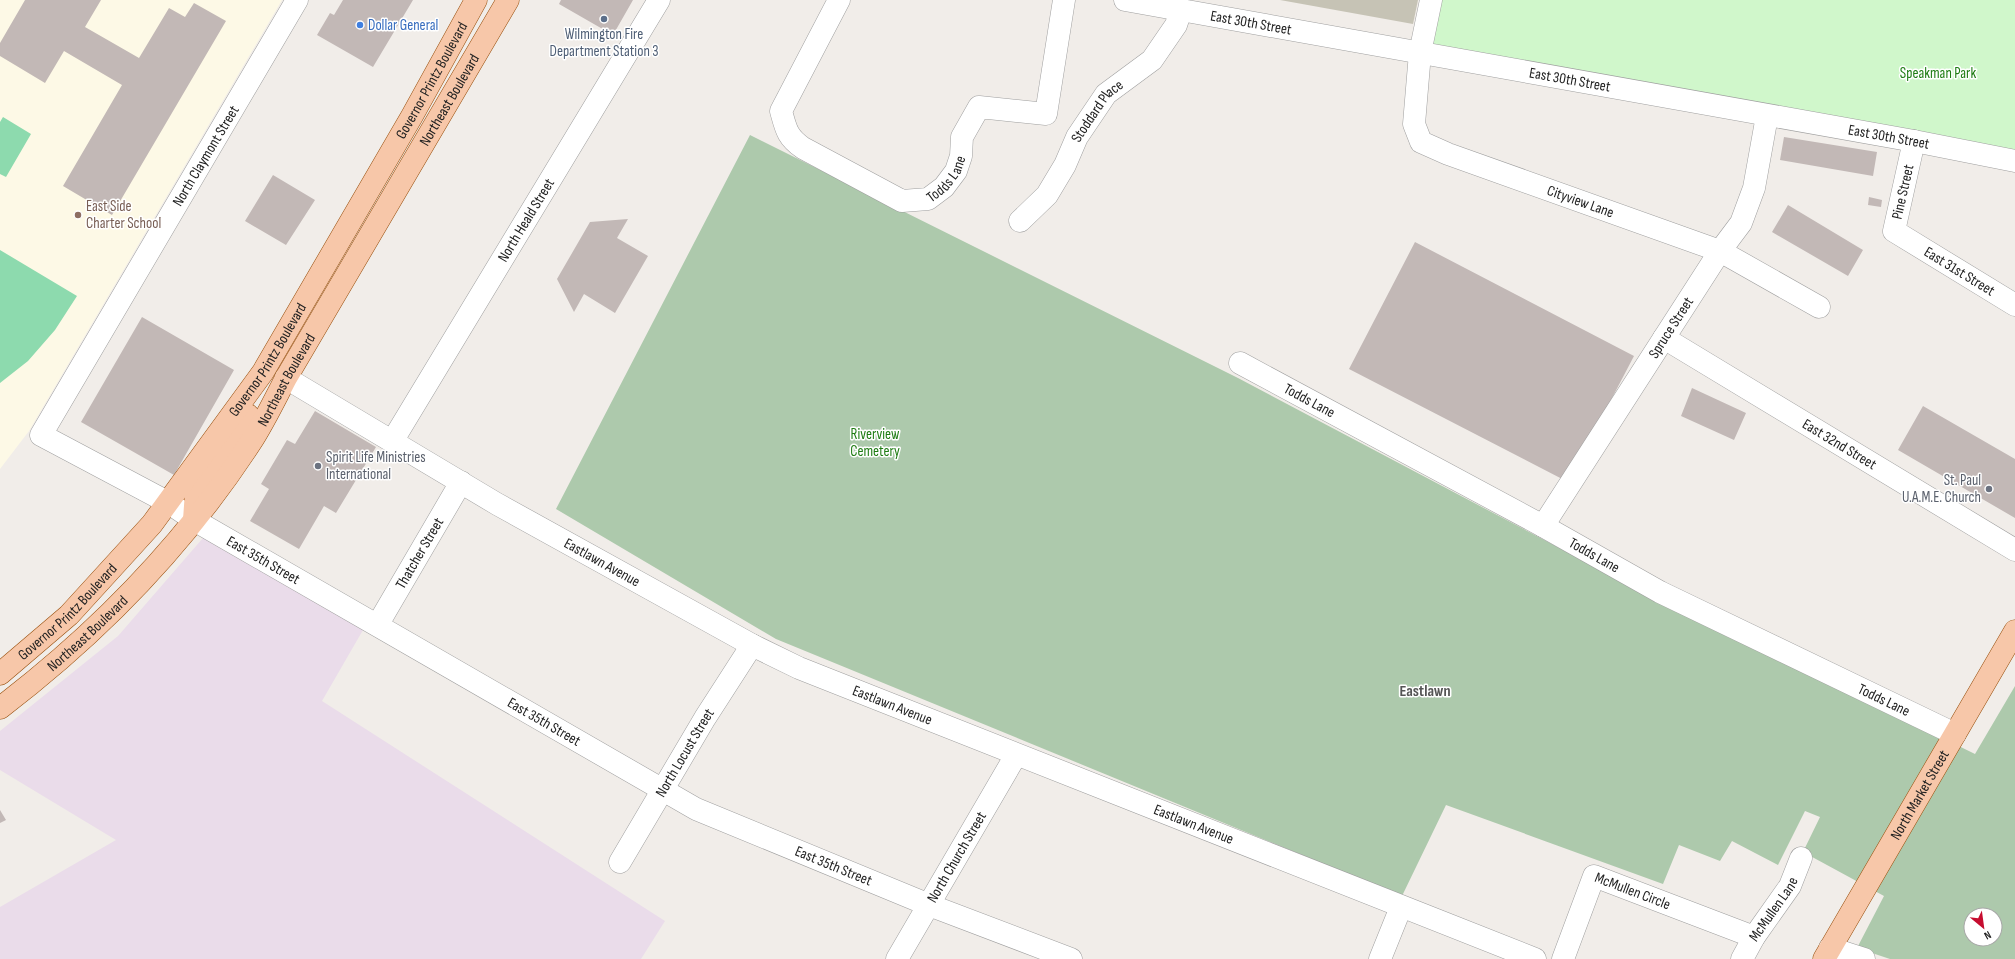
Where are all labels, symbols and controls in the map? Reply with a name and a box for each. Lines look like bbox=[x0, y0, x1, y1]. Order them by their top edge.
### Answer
street label: East 30th Street bbox=[1209, 6, 1294, 39]
marker: Wilmington Fire Department Station 3 bbox=[599, 14, 609, 24]
place label: Dollar General bbox=[368, 16, 438, 35]
street label: Governor Printz Boulevard bbox=[391, 18, 472, 142]
marker: Dollar General bbox=[355, 20, 365, 30]
place label: Wilmington Fire Department Station 3 bbox=[550, 25, 658, 61]
street label: Northeast Boulevard bbox=[415, 51, 484, 149]
street label: East 30th Street bbox=[1528, 63, 1612, 96]
park label: Speakman Park bbox=[1900, 64, 1976, 83]
street label: Stoddard Place bbox=[1067, 75, 1127, 145]
street label: North Claymont Street bbox=[168, 102, 244, 210]
street label: East 30th Street bbox=[1847, 120, 1932, 153]
street label: Todds Lane bbox=[923, 153, 970, 206]
street label: Pine Street bbox=[1887, 162, 1919, 221]
street label: North Heald Street bbox=[493, 174, 559, 265]
street label: Cityview Lane bbox=[1545, 181, 1617, 222]
place label: East Side Charter School bbox=[86, 197, 161, 233]
marker: East Side Charter School bbox=[73, 210, 83, 220]
street label: East 31st Street bbox=[1921, 242, 1999, 300]
street label: Spruce Street bbox=[1644, 293, 1698, 362]
street label: Governor Printz Boulevard bbox=[224, 299, 311, 420]
street label: Northeast Boulevard bbox=[253, 330, 320, 430]
street label: Todds Lane bbox=[1281, 379, 1338, 422]
street label: East 32nd Street bbox=[1799, 414, 1880, 474]
park label: Riverview Cemetery bbox=[850, 425, 900, 461]
place label: Spirit Life Ministries International bbox=[326, 448, 426, 484]
marker: Spirit Life Ministries International bbox=[313, 461, 323, 471]
place label: St. Paul U.A.M.E. Church bbox=[1902, 471, 1981, 507]
marker: St. Paul U.A.M.E. Church bbox=[1984, 484, 1994, 494]
street label: Thatcher Street bbox=[391, 514, 448, 592]
street label: East 35th Street bbox=[223, 531, 304, 589]
street label: Todds Lane bbox=[1566, 533, 1623, 577]
street label: Eastlawn Avenue bbox=[561, 534, 644, 591]
street label: Governor Printz Boulevard bbox=[14, 559, 121, 664]
street label: Northeast Boulevard bbox=[43, 591, 132, 675]
street label: Todds Lane bbox=[1855, 679, 1913, 720]
street label: Eastlawn Avenue bbox=[850, 681, 935, 729]
district label: Eastlawn bbox=[1399, 682, 1451, 701]
street label: East 35th Street bbox=[504, 693, 585, 750]
street label: North Locust Street bbox=[651, 704, 718, 800]
street label: North Market Street bbox=[1886, 746, 1953, 843]
street label: Eastlawn Avenue bbox=[1151, 800, 1236, 848]
street label: North Church Street bbox=[922, 808, 991, 906]
street label: East 35th Street bbox=[792, 841, 875, 890]
street label: McMullen Circle bbox=[1592, 868, 1673, 914]
street label: McMullen Lane bbox=[1744, 874, 1802, 945]
north arrow bbox=[1963, 907, 2003, 947]
text: N bbox=[1982, 928, 1993, 942]

